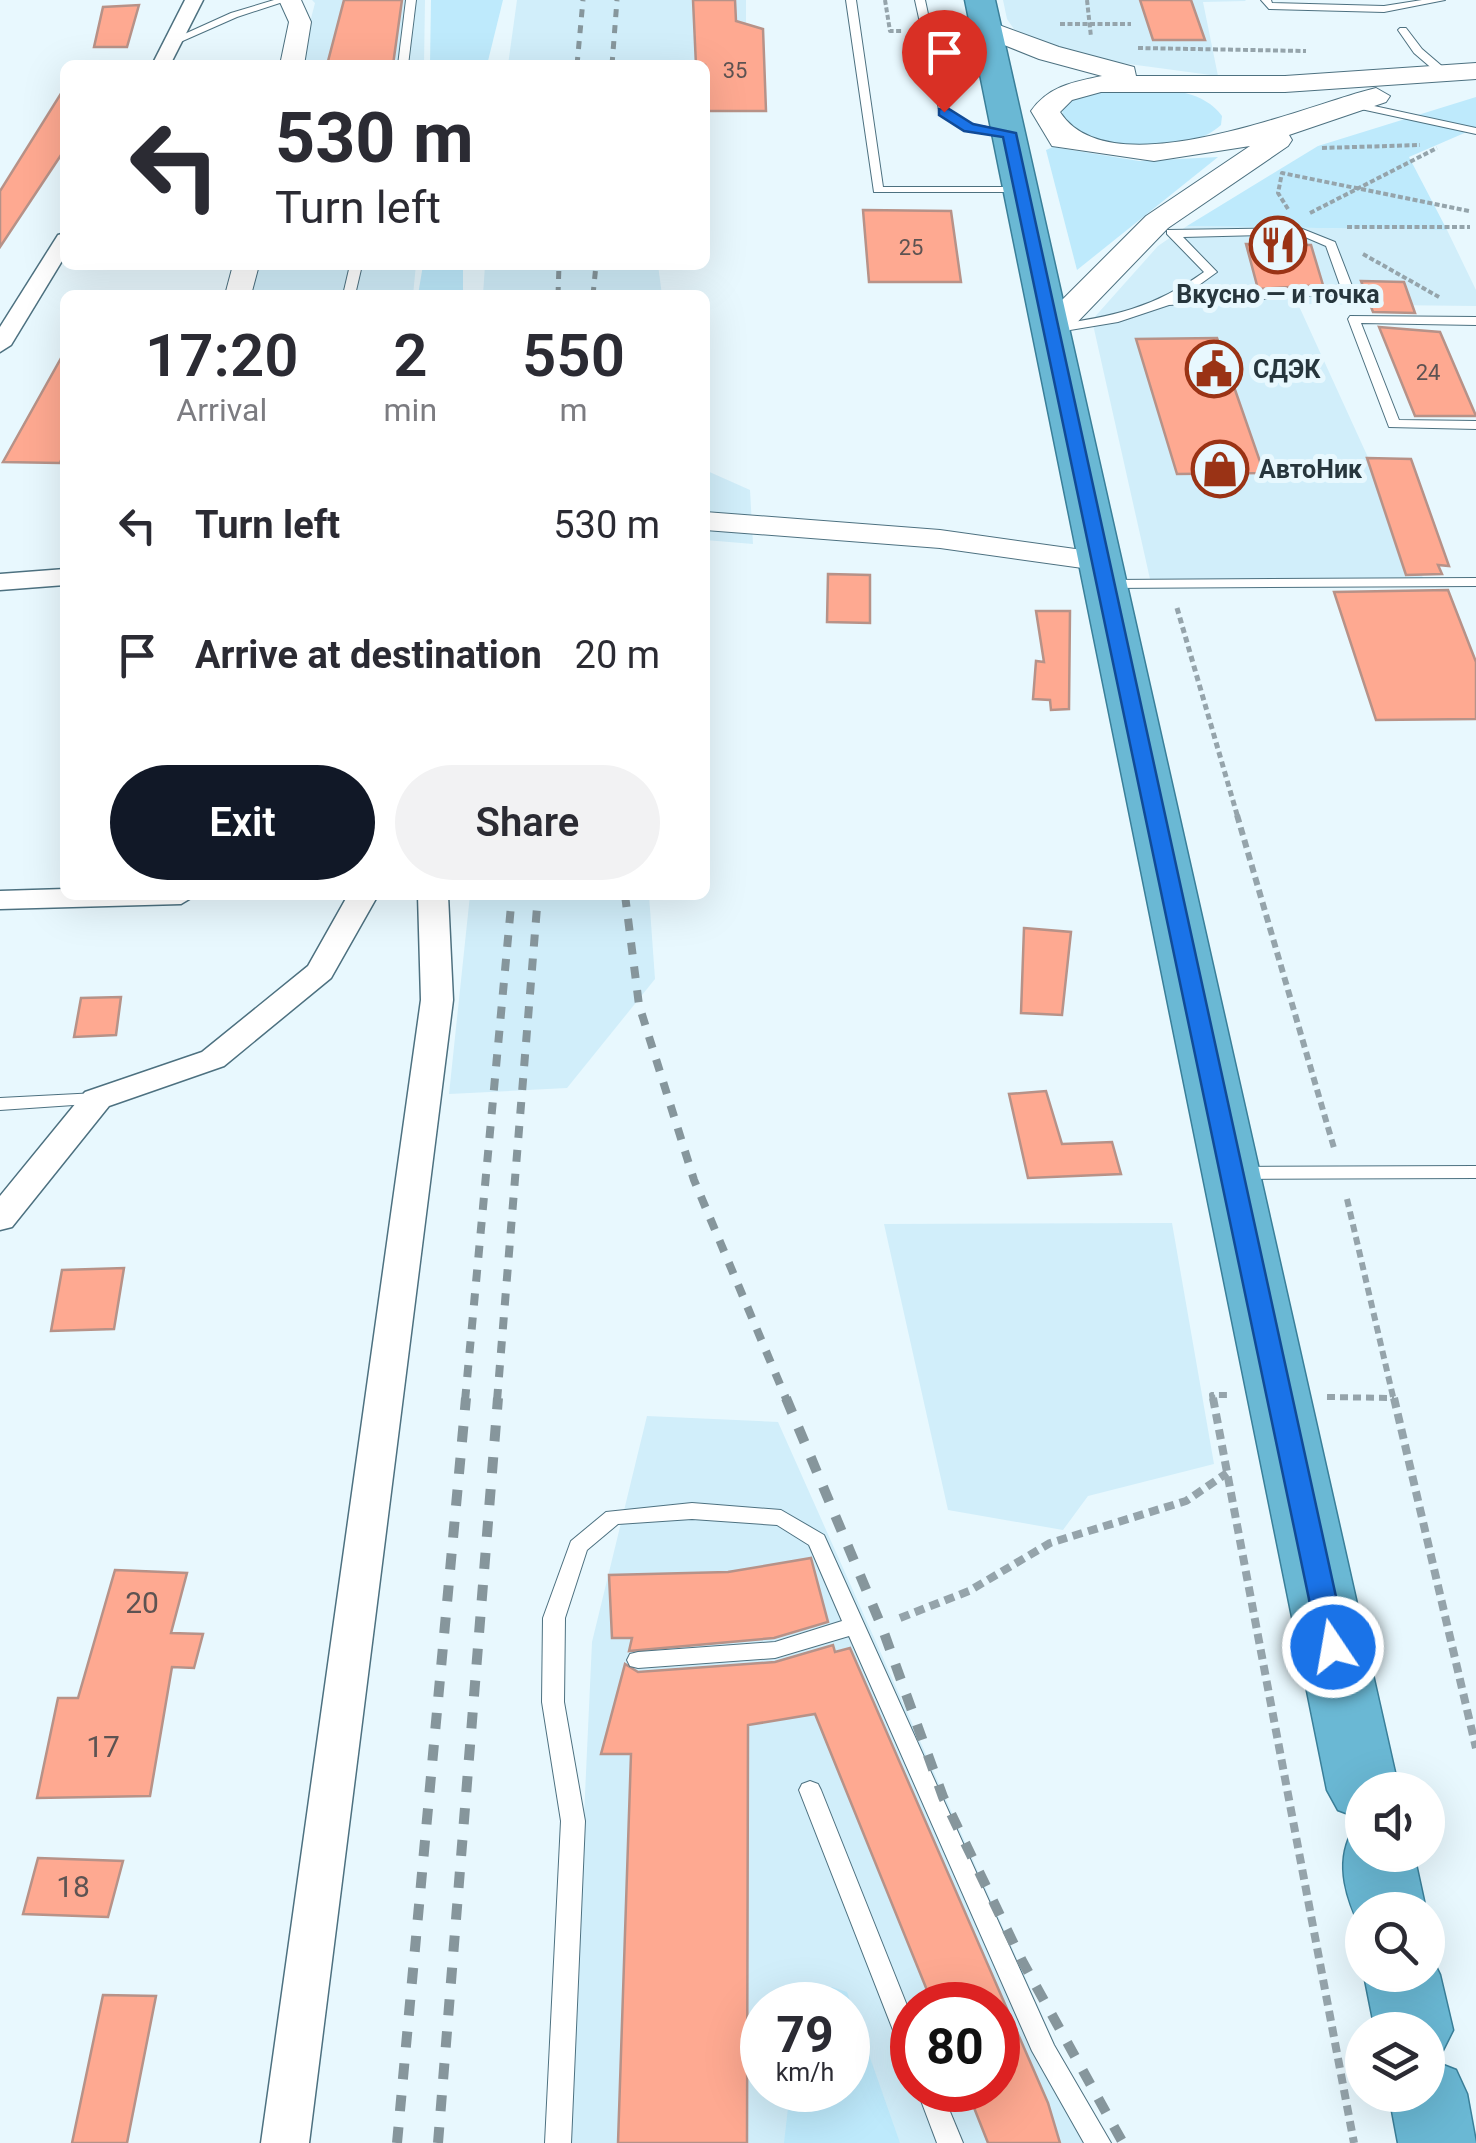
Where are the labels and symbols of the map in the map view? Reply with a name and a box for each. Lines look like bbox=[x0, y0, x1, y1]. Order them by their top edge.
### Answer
pin bbox=[902, 10, 987, 113]
house number: 35 bbox=[723, 58, 747, 83]
restaurant icon: Вкусно — и точка bbox=[1248, 215, 1308, 275]
house number: 25 bbox=[899, 235, 923, 260]
place label: Вкусно — и точка bbox=[1176, 280, 1380, 309]
public building icon: СДЭК bbox=[1184, 339, 1244, 399]
place label: СДЭК bbox=[1253, 355, 1321, 384]
house number: 24 bbox=[1416, 360, 1440, 385]
shop icon: АвтоНик bbox=[1190, 439, 1250, 499]
place label: АвтоНик bbox=[1259, 455, 1363, 484]
house number: 20 bbox=[125, 1585, 159, 1620]
position arrow bbox=[1281, 1595, 1385, 1699]
house number: 17 bbox=[86, 1729, 120, 1764]
house number: 18 bbox=[56, 1869, 90, 1904]
speed limit sign: 80 bbox=[890, 1982, 1020, 2112]

